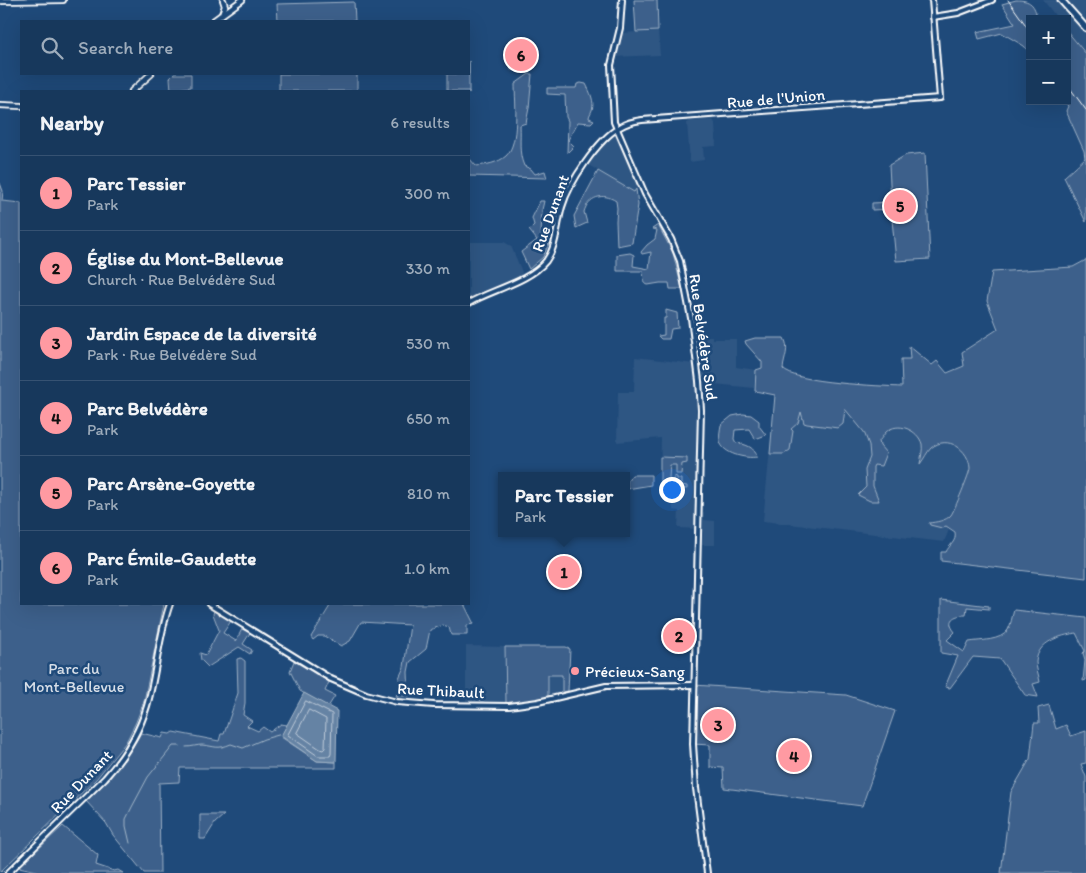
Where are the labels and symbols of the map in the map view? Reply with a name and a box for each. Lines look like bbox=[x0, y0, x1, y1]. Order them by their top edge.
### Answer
pin: 6 bbox=[505, 36, 537, 74]
street label: Rue de l'Union bbox=[726, 85, 826, 112]
street label: Rue Dunant bbox=[528, 172, 573, 254]
pin: 5 bbox=[884, 187, 916, 225]
street label: Rue Belvédère Sud bbox=[685, 273, 722, 402]
your location bbox=[659, 477, 685, 503]
pin: 1 bbox=[548, 553, 580, 591]
pin: 2 bbox=[663, 617, 695, 655]
park label: Parc du Mont-Bellevue bbox=[24, 659, 124, 696]
place label: Précieux-Sang bbox=[585, 662, 686, 681]
marker: Précieux-Sang bbox=[569, 665, 581, 677]
street label: Rue Thibault bbox=[397, 679, 485, 702]
pin: 3 bbox=[702, 706, 734, 744]
pin: 4 bbox=[778, 737, 810, 775]
street label: Rue Dunant bbox=[47, 746, 116, 817]

